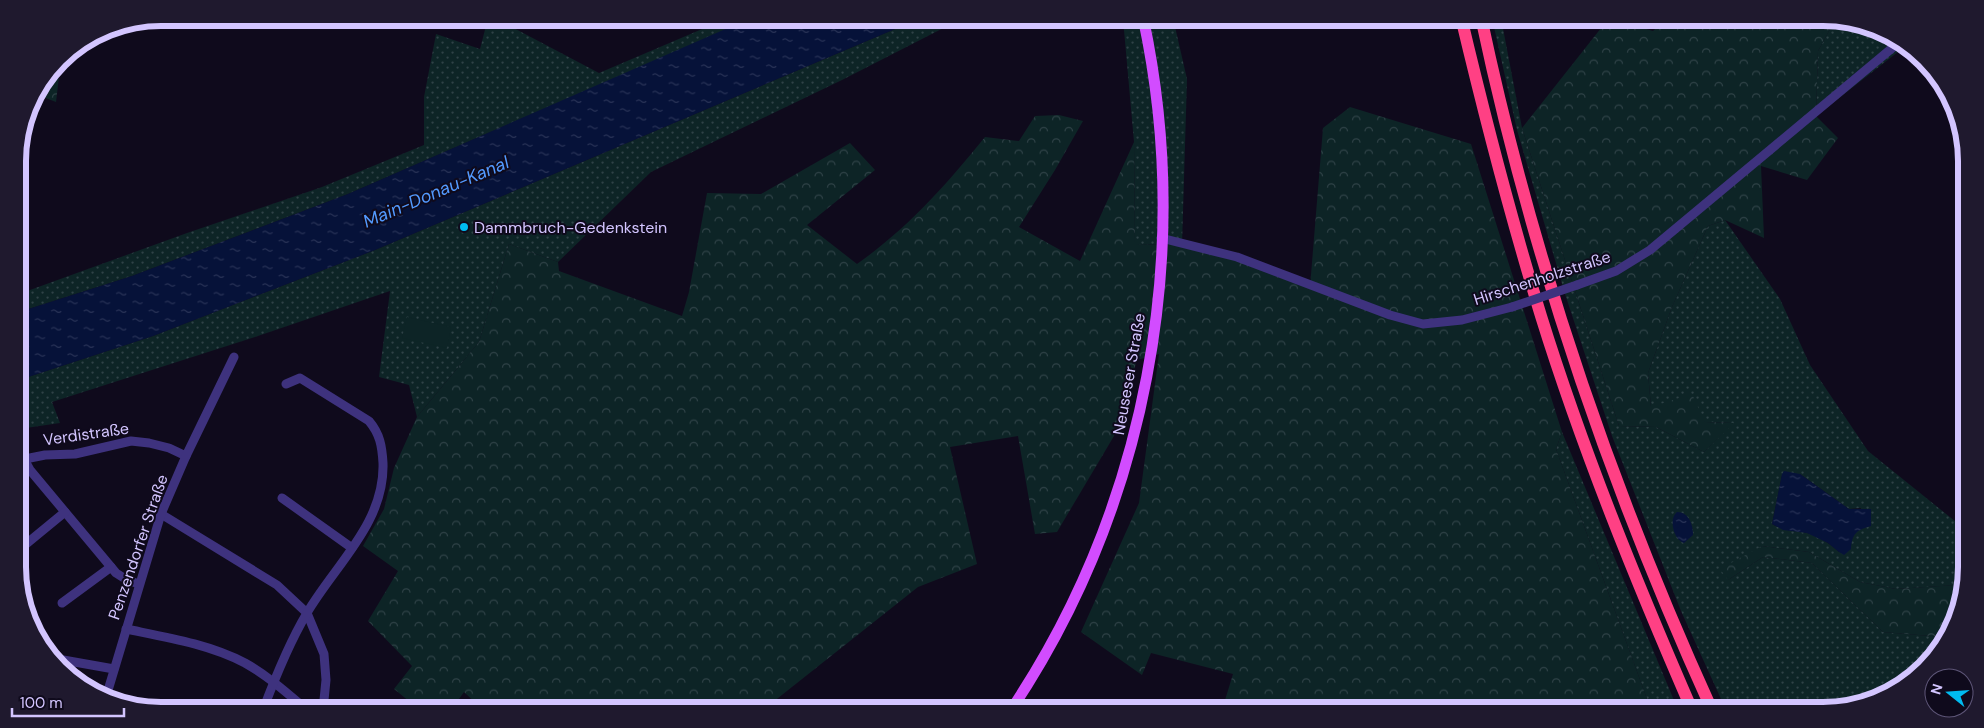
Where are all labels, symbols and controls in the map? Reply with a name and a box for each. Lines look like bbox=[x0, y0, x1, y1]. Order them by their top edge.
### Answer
water label: Main-Donau-Kanal bbox=[359, 150, 514, 234]
place label: Dammbruch-Gedenkstein bbox=[474, 217, 667, 238]
marker: Dammbruch-Gedenkstein bbox=[458, 221, 470, 233]
street label: Hirschenholzstraße bbox=[1471, 246, 1613, 310]
street label: Neuseser Straße bbox=[1108, 311, 1150, 437]
street label: Verdistraße bbox=[42, 418, 130, 450]
street label: Penzendorfer Straße bbox=[103, 472, 173, 622]
north arrow bbox=[1924, 668, 1974, 718]
text: N bbox=[1926, 682, 1947, 697]
scale bar bbox=[12, 686, 125, 718]
text: 100 m bbox=[20, 693, 63, 713]

